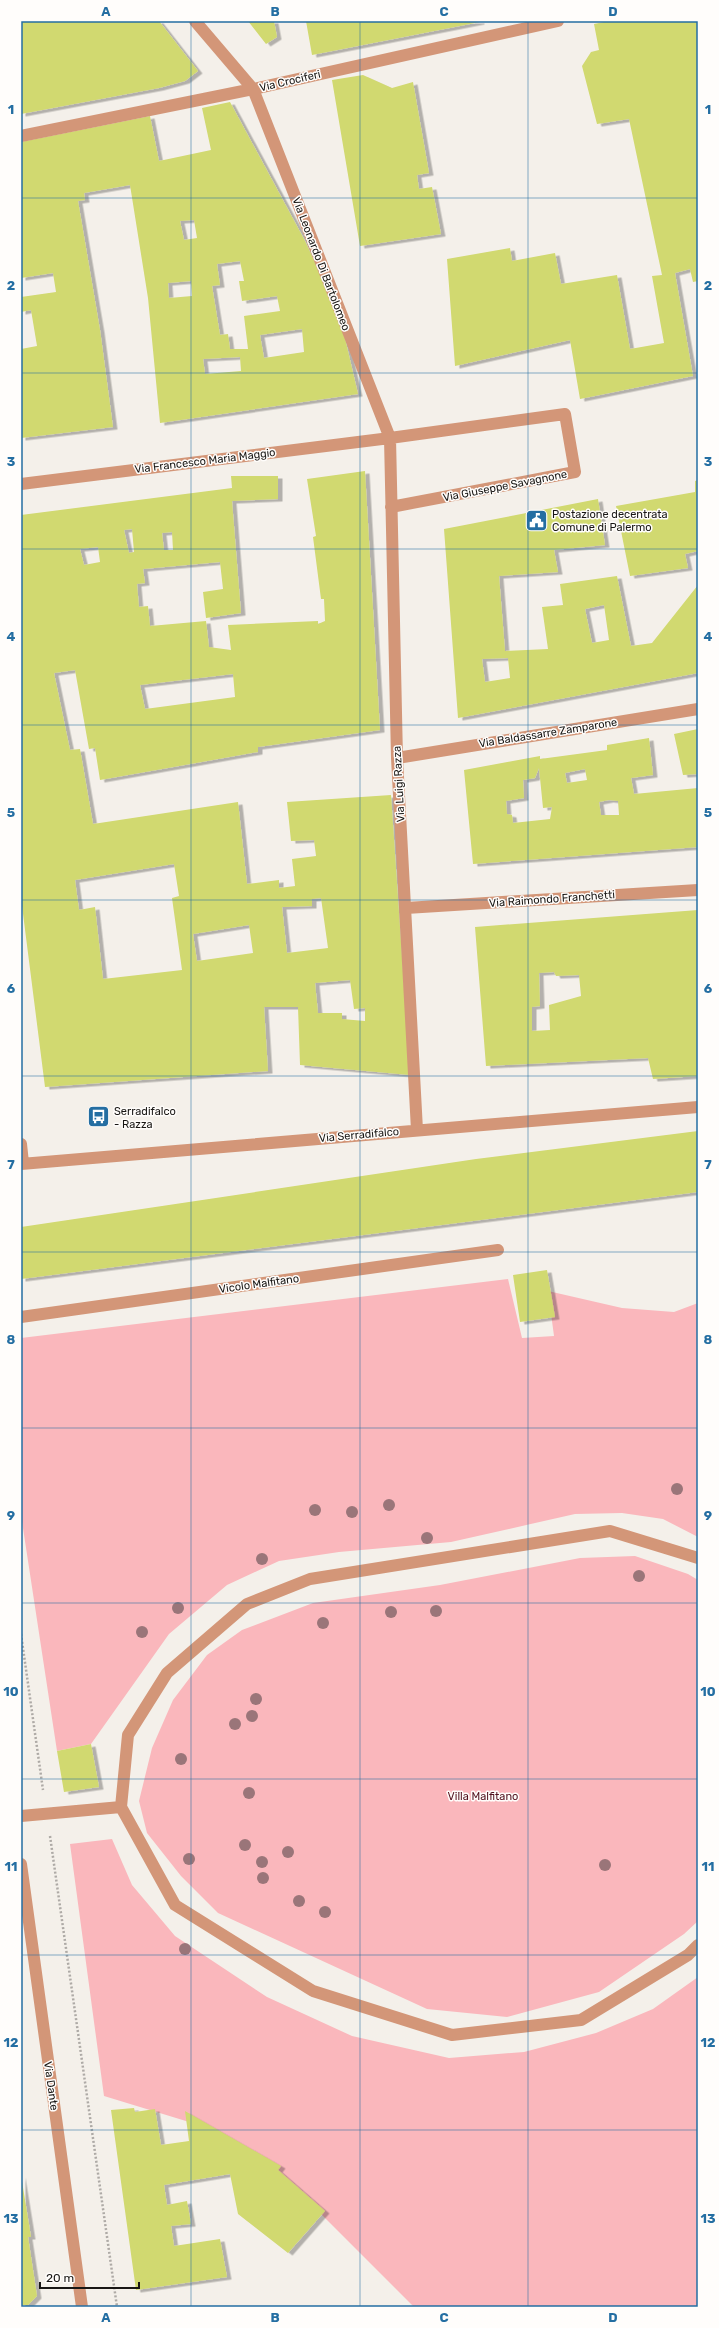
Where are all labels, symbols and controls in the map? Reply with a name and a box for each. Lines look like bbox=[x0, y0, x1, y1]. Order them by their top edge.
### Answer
text: A bbox=[101, 4, 111, 19]
text: B bbox=[270, 4, 280, 19]
text: C bbox=[439, 4, 449, 19]
text: D bbox=[608, 4, 618, 19]
street label: Via Crociferi bbox=[258, 68, 322, 94]
text: 1 bbox=[8, 102, 14, 117]
text: 1 bbox=[705, 102, 711, 117]
street label: Via Leonardo Di Bartolomeo bbox=[290, 195, 352, 333]
text: 2 bbox=[7, 278, 15, 293]
text: 2 bbox=[704, 278, 712, 293]
street label: Via Francesco Maria Maggio bbox=[134, 446, 276, 476]
text: 3 bbox=[7, 454, 16, 469]
text: 3 bbox=[704, 454, 713, 469]
street label: Via Giuseppe Savagnone bbox=[442, 468, 568, 504]
public building icon: Postazione decentrata Comune di Palermo bbox=[524, 507, 550, 533]
place label: Postazione decentrata Comune di Palermo bbox=[552, 508, 668, 534]
text: 4 bbox=[7, 629, 16, 644]
text: 4 bbox=[704, 629, 713, 644]
street label: Via Baldassarre Zamparone bbox=[478, 716, 618, 750]
street label: Via Luigi Razza bbox=[391, 746, 407, 822]
text: 5 bbox=[7, 805, 15, 820]
text: 5 bbox=[704, 805, 712, 820]
street label: Via Raimondo Franchetti bbox=[489, 888, 615, 910]
text: 6 bbox=[7, 981, 16, 996]
text: 6 bbox=[704, 981, 713, 996]
bus stop icon: Serradifalco - Razza bbox=[86, 1104, 112, 1130]
place label: Serradifalco - Razza bbox=[114, 1105, 176, 1131]
street label: Via Serradifalco bbox=[318, 1125, 400, 1145]
text: 7 bbox=[7, 1157, 15, 1172]
text: 7 bbox=[704, 1157, 712, 1172]
street label: Vicolo Malfitano bbox=[218, 1272, 300, 1296]
text: 8 bbox=[7, 1332, 16, 1347]
text: 8 bbox=[704, 1332, 713, 1347]
text: 9 bbox=[7, 1508, 15, 1523]
text: 9 bbox=[704, 1508, 712, 1523]
text: 10 bbox=[3, 1684, 19, 1699]
text: 10 bbox=[700, 1684, 716, 1699]
park label: Villa Malfitano bbox=[448, 1790, 518, 1803]
text: 11 bbox=[5, 1859, 17, 1874]
text: 11 bbox=[702, 1859, 714, 1874]
text: 12 bbox=[4, 2035, 18, 2050]
text: 12 bbox=[701, 2035, 715, 2050]
street label: Via Dante bbox=[41, 2061, 61, 2111]
text: 13 bbox=[3, 2211, 19, 2226]
text: 13 bbox=[700, 2211, 716, 2226]
scale bar bbox=[40, 2264, 139, 2290]
text: 20 m bbox=[46, 2271, 74, 2285]
text: A bbox=[101, 2310, 111, 2325]
text: B bbox=[270, 2310, 280, 2325]
text: C bbox=[439, 2310, 449, 2325]
text: D bbox=[608, 2310, 618, 2325]

